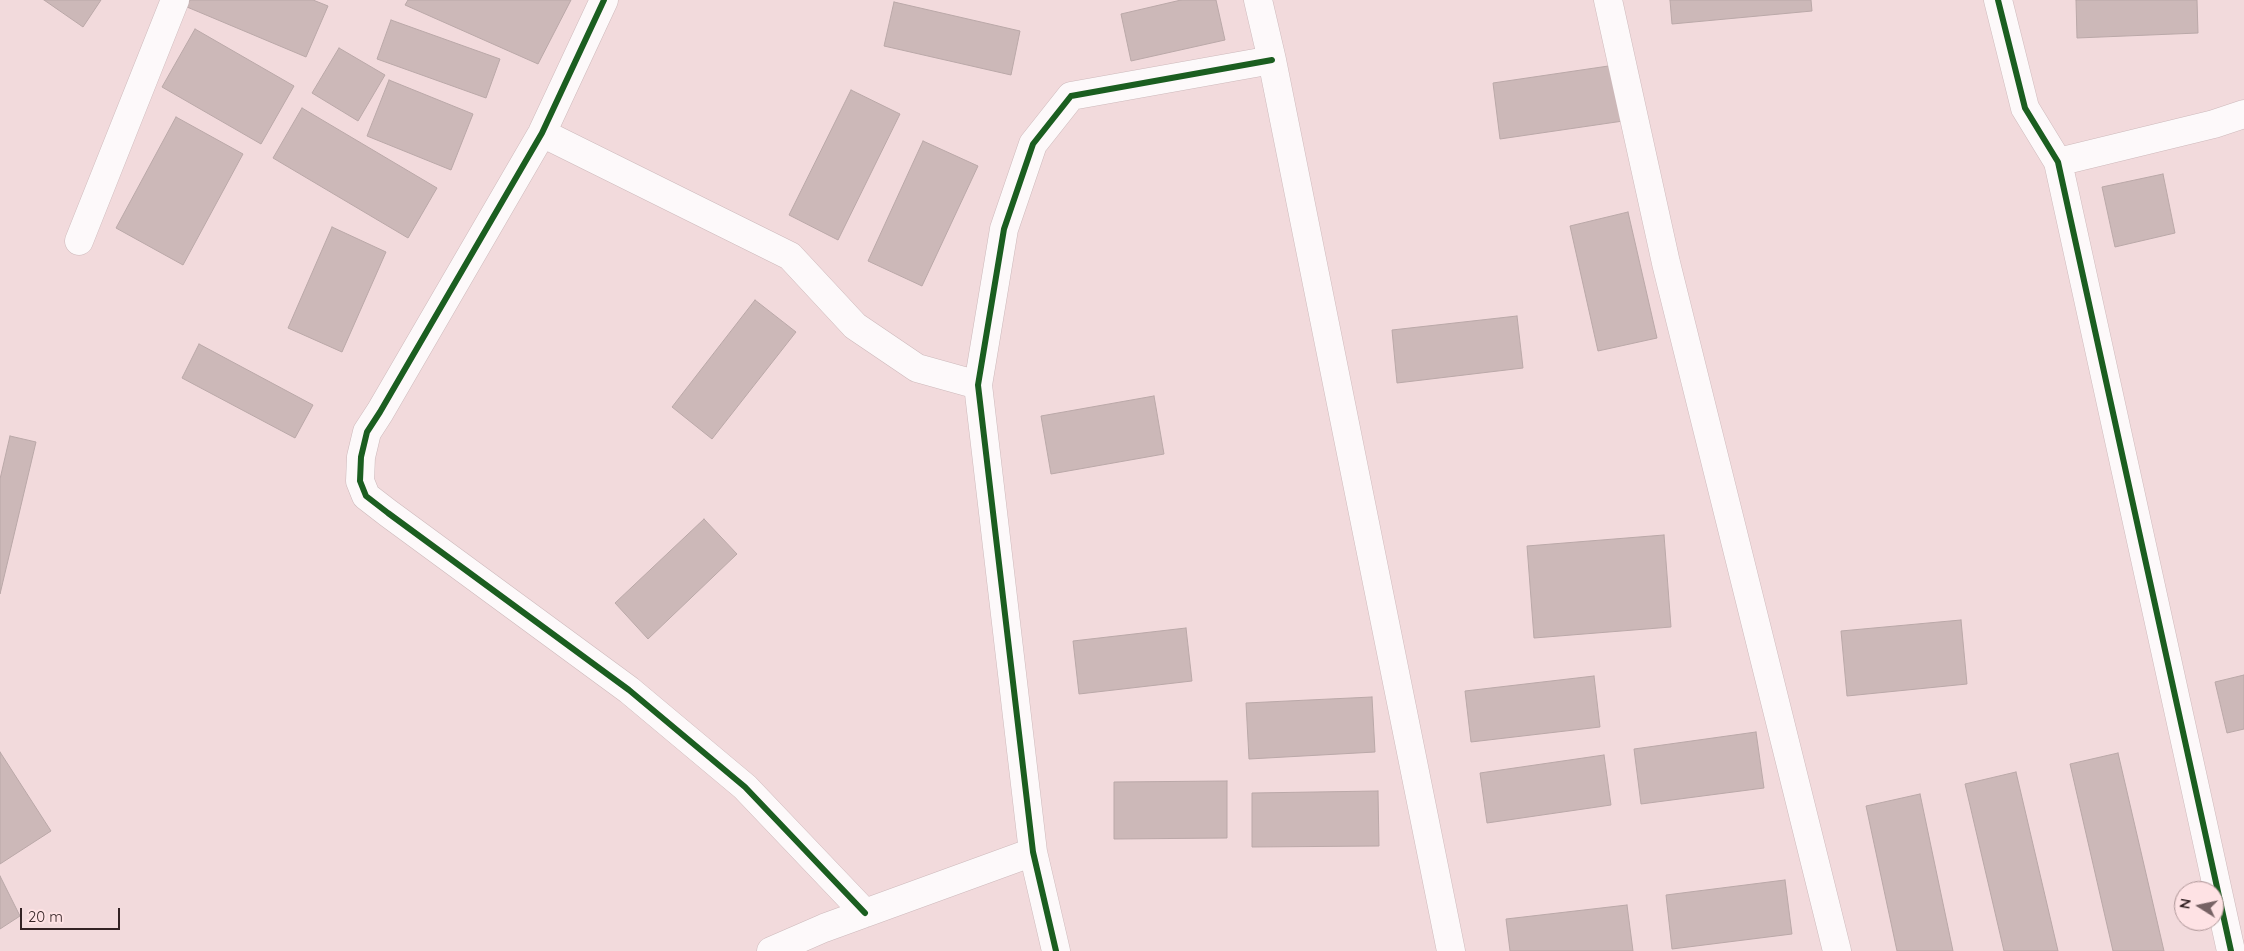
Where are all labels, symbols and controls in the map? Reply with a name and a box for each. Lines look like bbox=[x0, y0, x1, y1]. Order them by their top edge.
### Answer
north arrow bbox=[2174, 881, 2224, 931]
text: N bbox=[2175, 897, 2195, 910]
scale bar bbox=[22, 898, 122, 930]
text: 20 m bbox=[28, 907, 63, 926]

